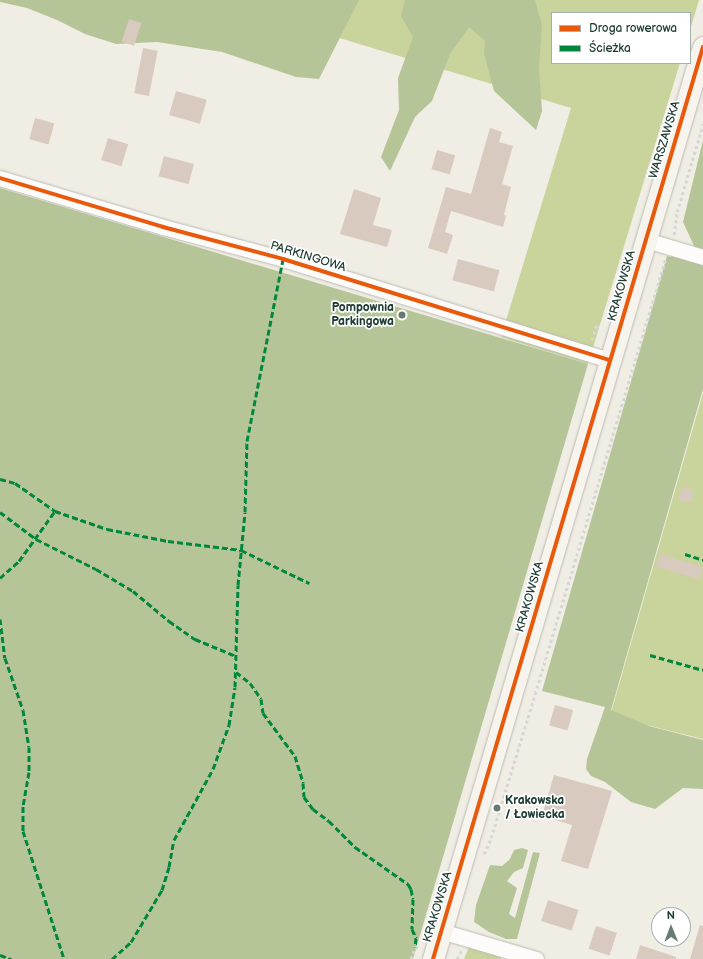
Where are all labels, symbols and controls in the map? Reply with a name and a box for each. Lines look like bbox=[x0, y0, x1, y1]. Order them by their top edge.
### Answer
legend bbox=[551, 12, 691, 64]
text: Droga rowerowa bbox=[589, 21, 677, 36]
text: Ścieżka bbox=[589, 41, 631, 56]
street label: WARSZAWSKA bbox=[646, 99, 684, 181]
street label: PARKINGOWA bbox=[268, 239, 348, 275]
street label: KRAKOWSKA bbox=[605, 249, 639, 323]
place label: Pompownia Parkingowa bbox=[331, 301, 394, 329]
marker: Pompownia Parkingowa bbox=[397, 310, 407, 320]
street label: KRAKOWSKA bbox=[513, 560, 547, 634]
place label: Krakowska / Łowiecka bbox=[505, 794, 565, 822]
marker: Krakowska / Łowiecka bbox=[492, 803, 502, 813]
street label: KRAKOWSKA bbox=[420, 870, 456, 944]
north arrow bbox=[651, 907, 691, 947]
text: N bbox=[667, 909, 675, 922]

